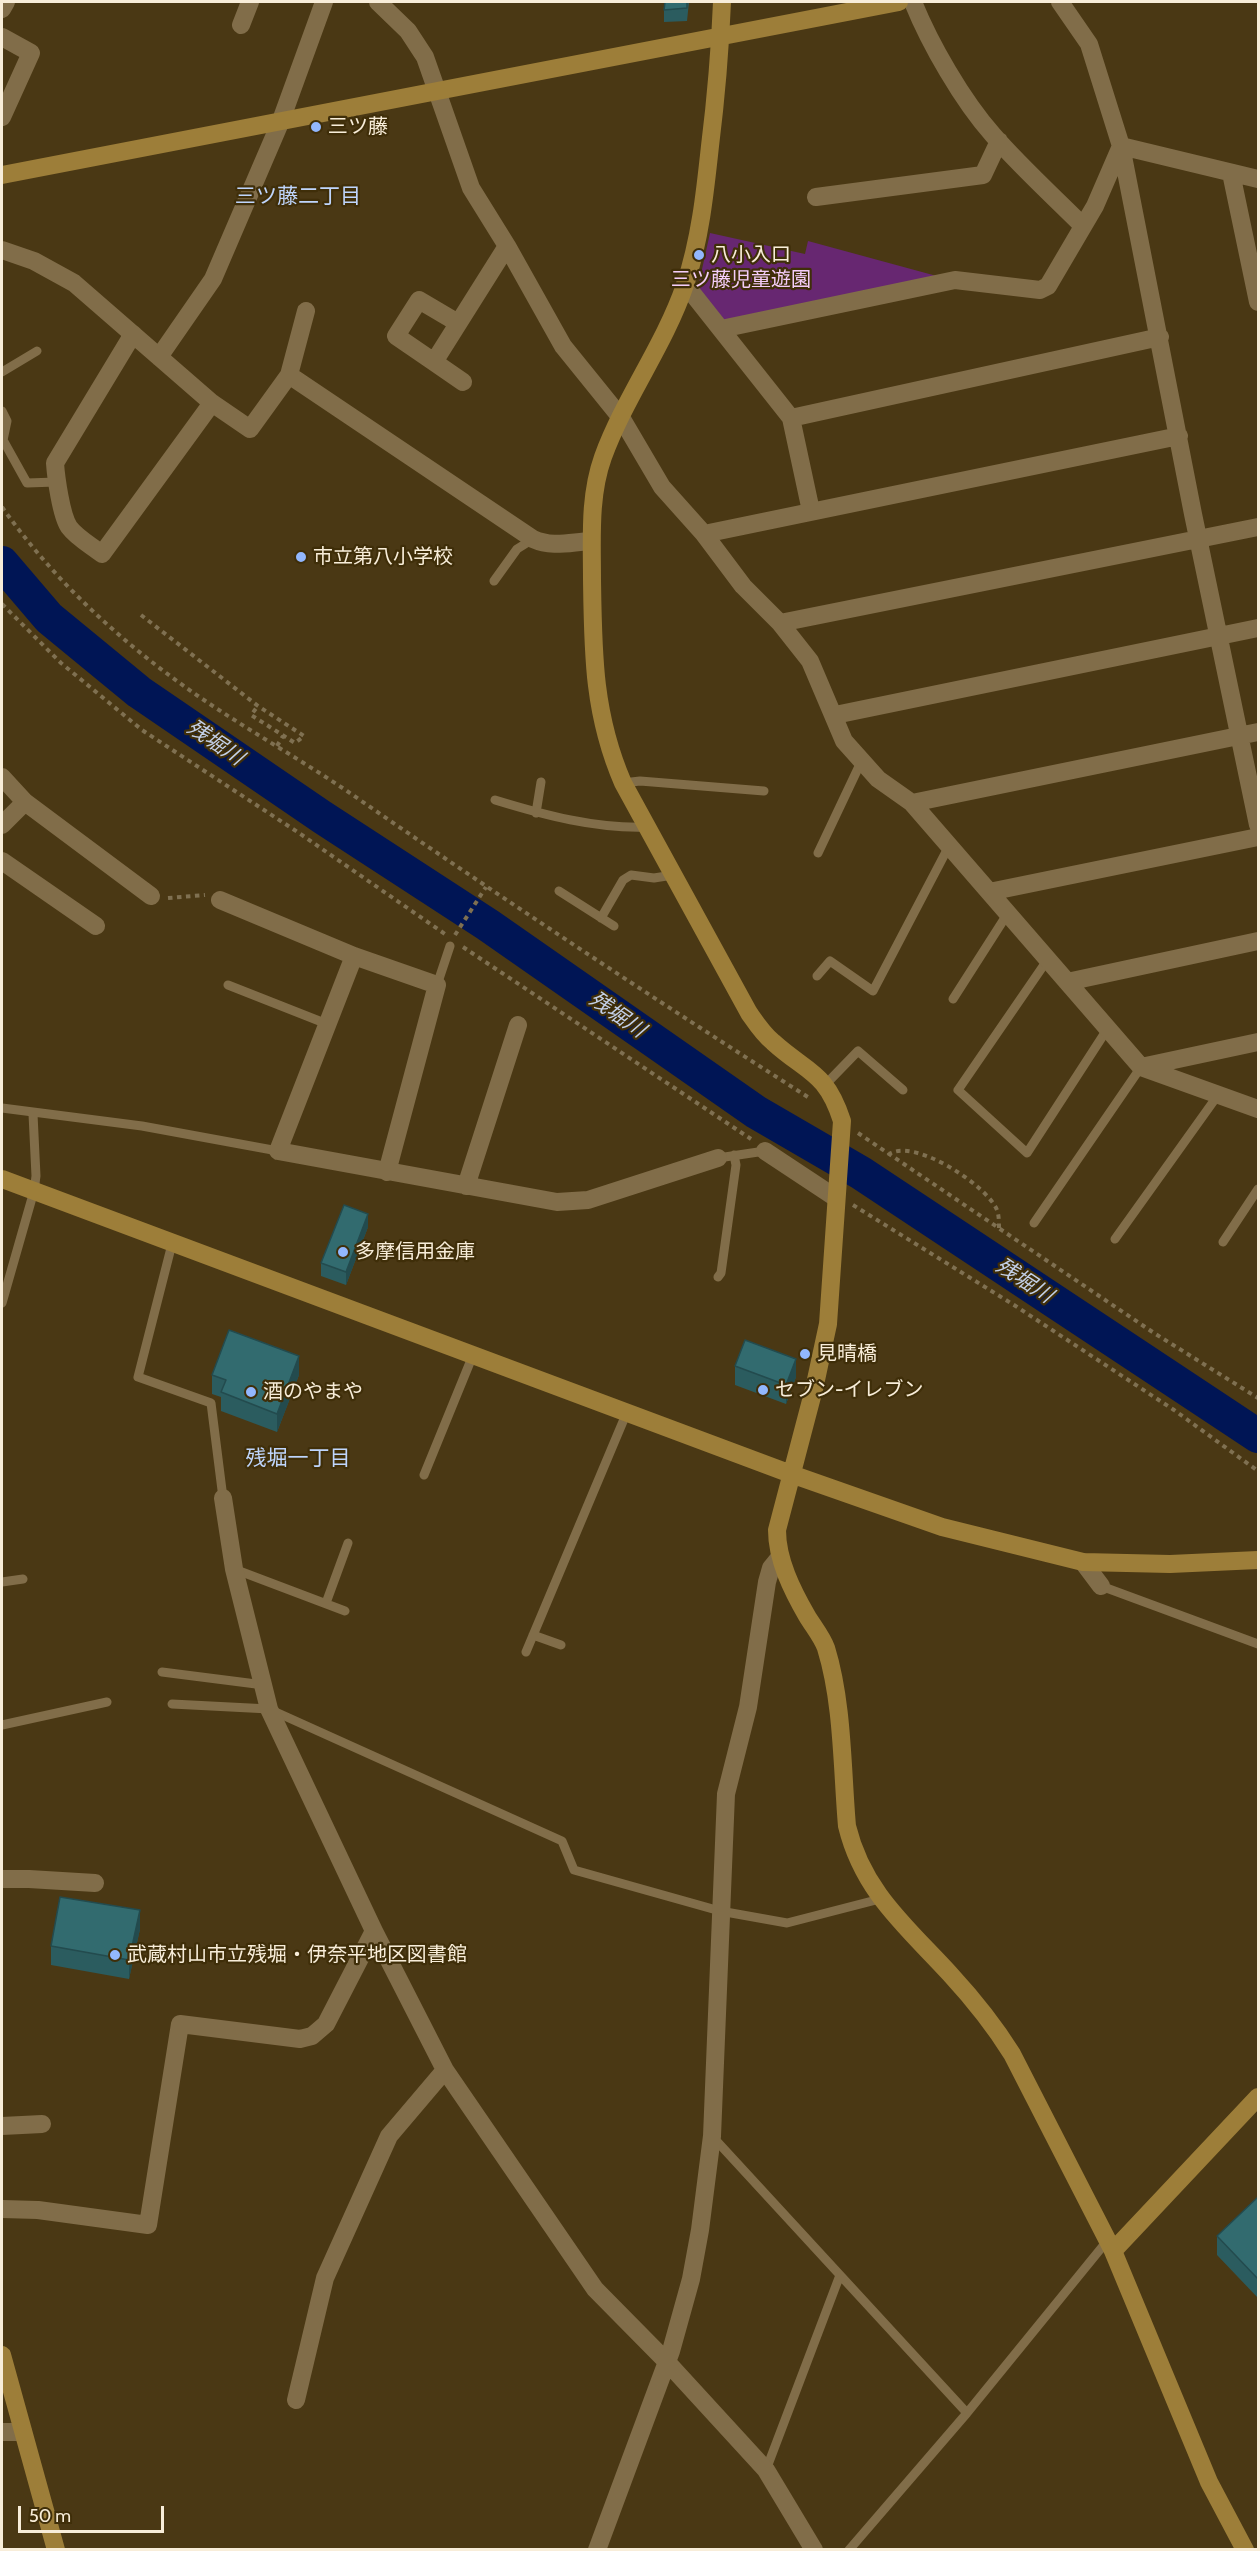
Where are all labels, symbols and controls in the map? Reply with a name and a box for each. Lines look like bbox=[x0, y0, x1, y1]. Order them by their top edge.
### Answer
place label: 三ツ藤 bbox=[328, 115, 388, 139]
marker: 三ツ藤 bbox=[309, 120, 323, 134]
district label: 三ツ藤二丁目 bbox=[235, 184, 361, 210]
place label: 八小入口 bbox=[711, 243, 791, 267]
marker: 八小入口 bbox=[692, 248, 706, 262]
park label: 三ツ藤児童遊園 bbox=[671, 268, 811, 292]
place label: 市立第八小学校 bbox=[313, 545, 453, 569]
marker: 市立第八小学校 bbox=[294, 550, 308, 564]
water label: 残堀川 bbox=[182, 715, 248, 771]
water label: 残堀川 bbox=[584, 987, 650, 1043]
place label: 多摩信用金庫 bbox=[355, 1240, 475, 1264]
marker: 多摩信用金庫 bbox=[336, 1245, 350, 1259]
water label: 残堀川 bbox=[991, 1253, 1057, 1309]
place label: 見晴橋 bbox=[817, 1342, 877, 1366]
marker: 見晴橋 bbox=[798, 1347, 812, 1361]
place label: セブン-イレブン bbox=[775, 1378, 923, 1402]
place label: 酒のやまや bbox=[263, 1380, 363, 1404]
marker: セブン-イレブン bbox=[756, 1383, 770, 1397]
marker: 酒のやまや bbox=[244, 1385, 258, 1399]
district label: 残堀一丁目 bbox=[246, 1446, 350, 1472]
place label: 武蔵村山市立残堀・伊奈平地区図書館 bbox=[127, 1943, 467, 1967]
marker: 武蔵村山市立残堀・伊奈平地区図書館 bbox=[108, 1948, 122, 1962]
scale bar bbox=[21, 2494, 166, 2532]
text: 50 m bbox=[29, 2505, 71, 2527]

